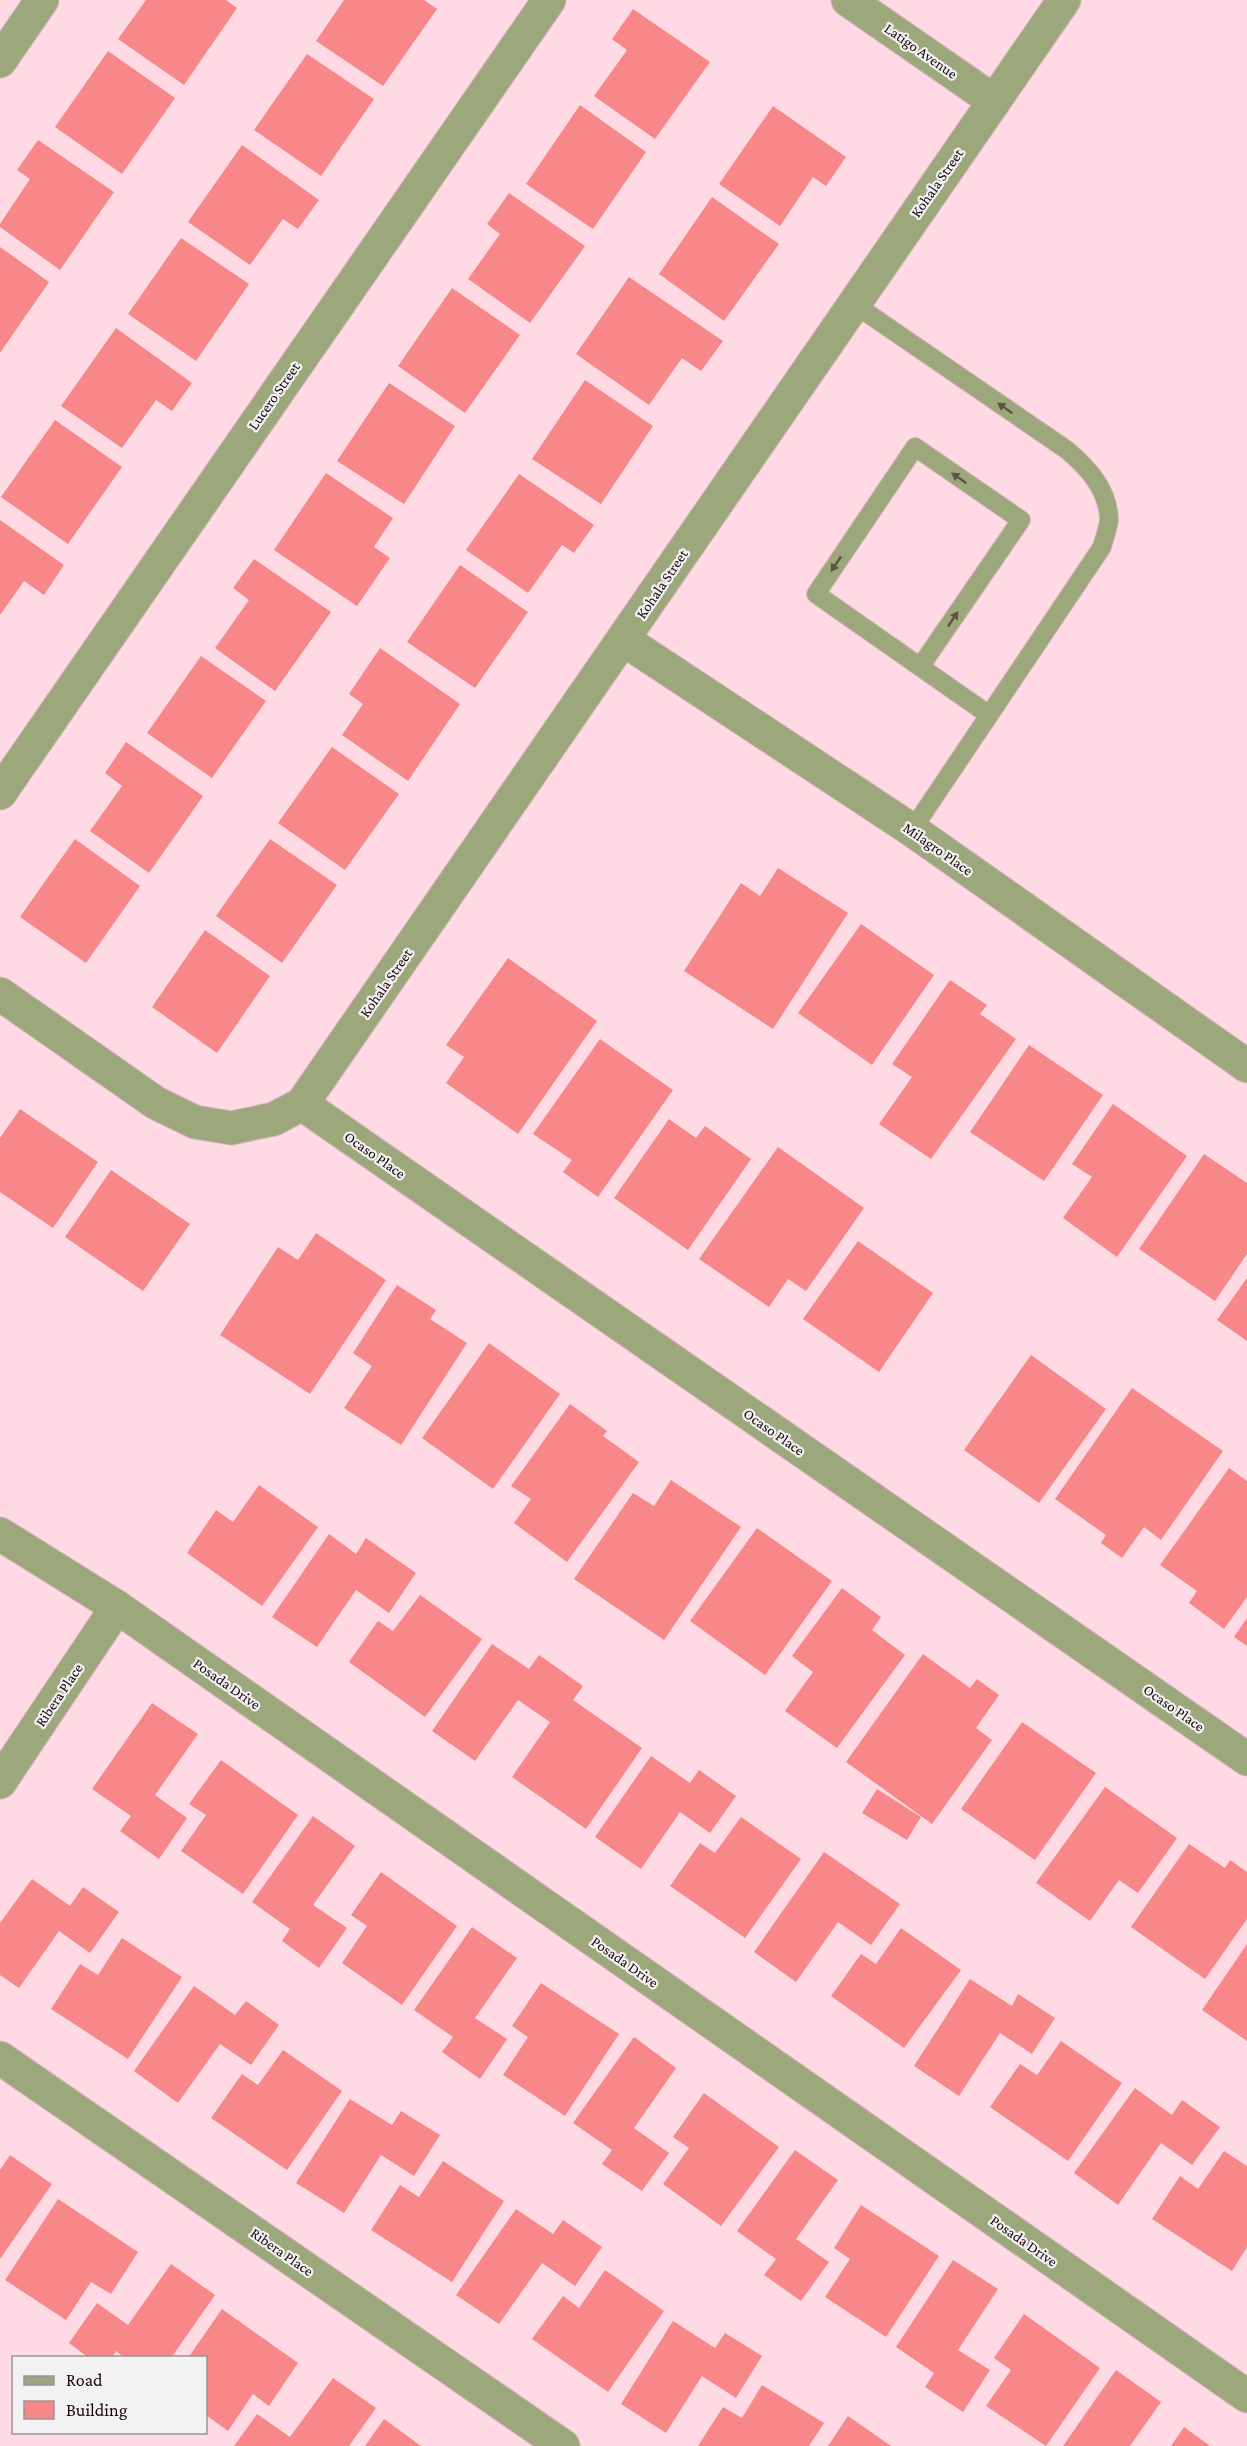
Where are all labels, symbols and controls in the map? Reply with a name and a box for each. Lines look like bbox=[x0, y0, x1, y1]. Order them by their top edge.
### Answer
street label: Latigo Avenue bbox=[881, 20, 961, 83]
street label: Kohala Street bbox=[908, 145, 967, 220]
street label: Lucero Street bbox=[245, 358, 304, 433]
one-way arrow bbox=[997, 403, 1013, 414]
one-way arrow bbox=[951, 472, 968, 483]
street label: Kohala Street bbox=[633, 546, 691, 622]
one-way arrow bbox=[830, 555, 842, 571]
one-way arrow bbox=[947, 612, 959, 628]
street label: Milagro Place bbox=[900, 819, 976, 880]
street label: Kohala Street bbox=[357, 945, 416, 1020]
street label: Ocaso Place bbox=[342, 1128, 409, 1182]
street label: Ocaso Place bbox=[741, 1405, 808, 1459]
street label: Posada Drive bbox=[191, 1655, 264, 1713]
street label: Ribera Place bbox=[32, 1660, 86, 1730]
street label: Ocaso Place bbox=[1141, 1681, 1208, 1735]
street label: Posada Drive bbox=[589, 1933, 662, 1991]
street label: Posada Drive bbox=[988, 2212, 1061, 2270]
street label: Ribera Place bbox=[248, 2225, 317, 2280]
legend bbox=[12, 2356, 207, 2434]
text: Road bbox=[66, 2370, 103, 2390]
text: Building bbox=[66, 2400, 128, 2420]

